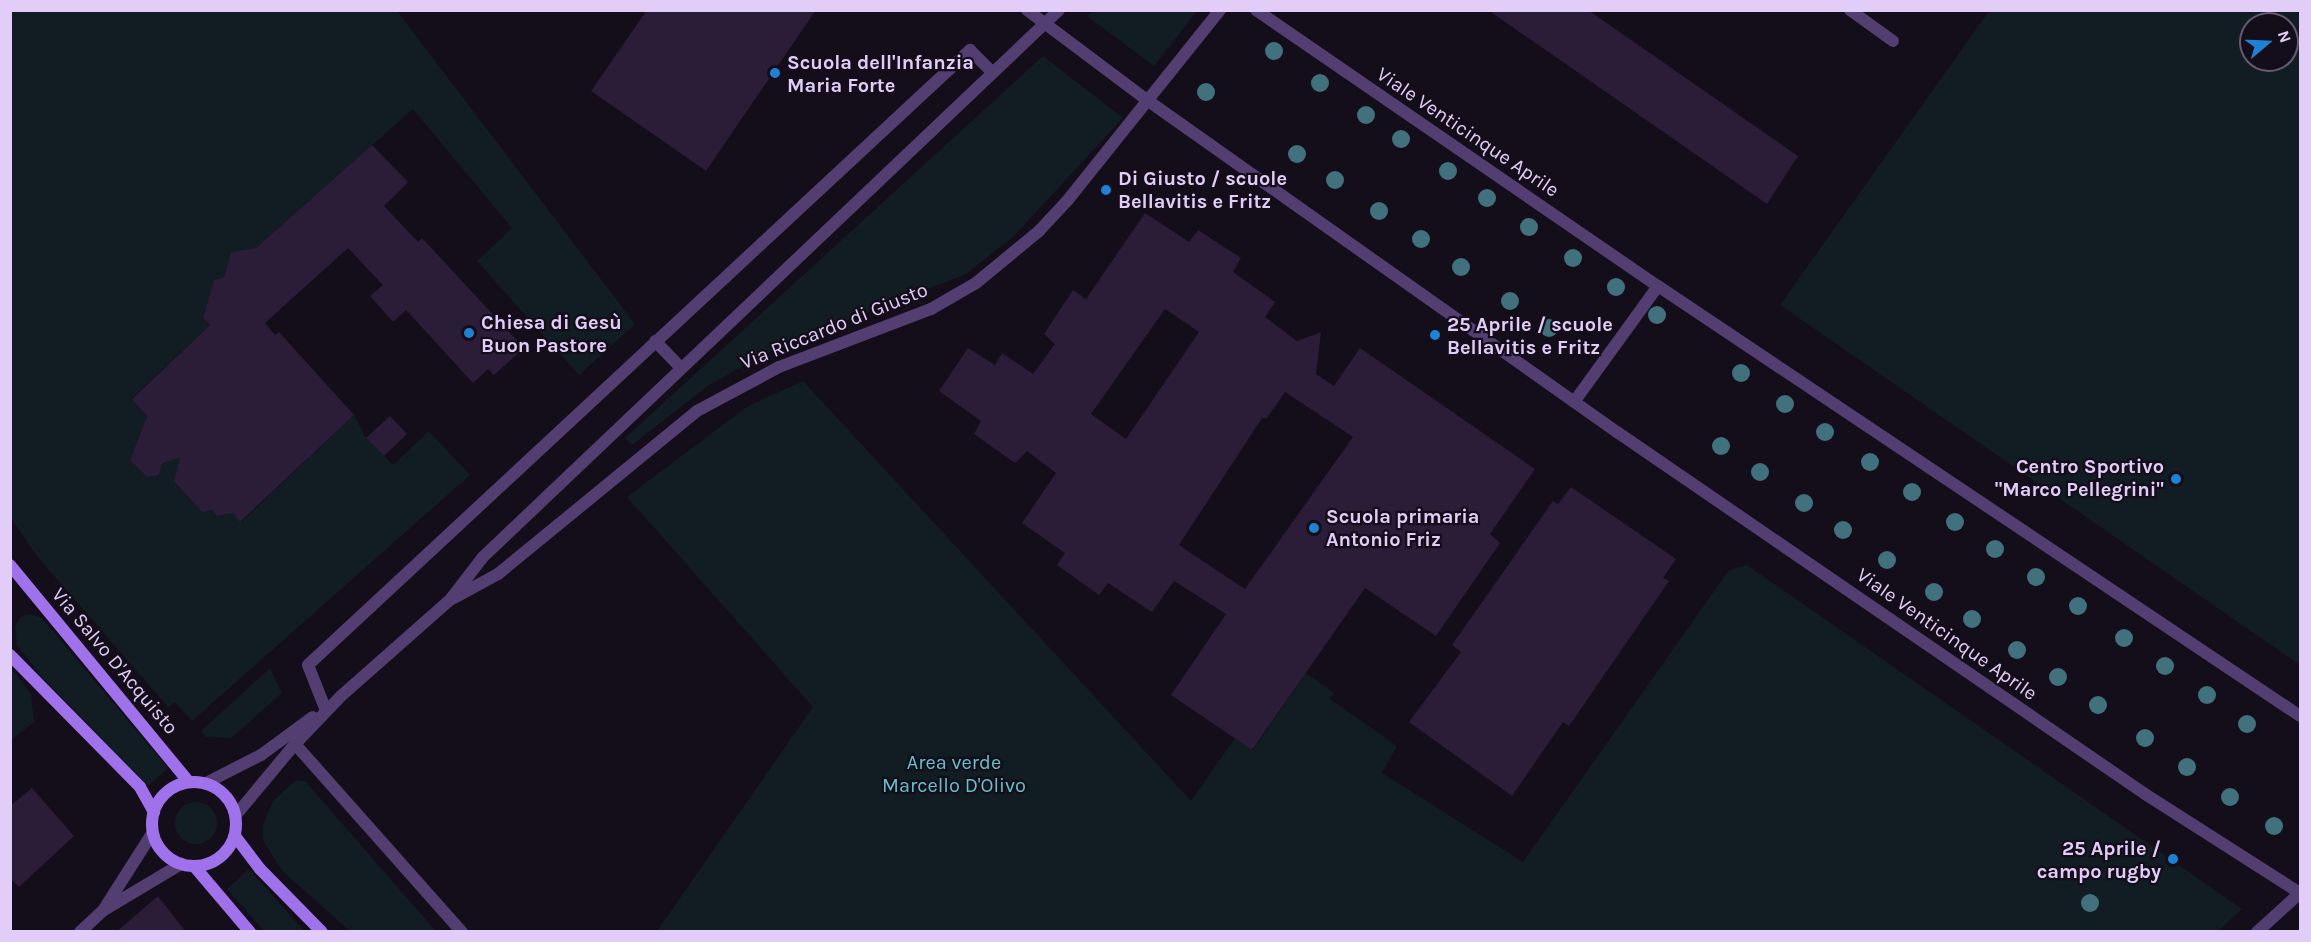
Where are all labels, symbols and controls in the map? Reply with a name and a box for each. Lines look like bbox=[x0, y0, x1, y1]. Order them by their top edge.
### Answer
north arrow bbox=[2239, 12, 2299, 72]
text: N bbox=[2274, 28, 2295, 45]
place label: Scuola dell'Infanzia Maria Forte bbox=[787, 50, 974, 97]
street label: Viale Venticinque Aprile bbox=[1372, 62, 1564, 202]
marker: Scuola dell'Infanzia Maria Forte bbox=[768, 66, 782, 80]
place label: Di Giusto / scuole Bellavitis e Fritz bbox=[1118, 166, 1287, 213]
marker: Di Giusto / scuole Bellavitis e Fritz bbox=[1099, 183, 1113, 197]
street label: Via Riccardo di Giusto bbox=[737, 277, 931, 375]
place label: Chiesa di Gesù Buon Pastore bbox=[481, 310, 622, 357]
place label: 25 Aprile / scuole Bellavitis e Fritz bbox=[1447, 312, 1613, 359]
marker: Chiesa di Gesù Buon Pastore bbox=[462, 326, 476, 340]
marker: 25 Aprile / scuole Bellavitis e Fritz bbox=[1428, 328, 1442, 342]
place label: Centro Sportivo "Marco Pellegrini" bbox=[1995, 455, 2164, 502]
marker: Centro Sportivo "Marco Pellegrini" bbox=[2169, 472, 2183, 486]
place label: Scuola primaria Antonio Friz bbox=[1326, 504, 1479, 551]
marker: Scuola primaria Antonio Friz bbox=[1307, 521, 1321, 535]
street label: Viale Venticinque Aprile bbox=[1852, 563, 2042, 705]
street label: Via Salvo D'Acquisto bbox=[47, 583, 183, 739]
park label: Area verde Marcello D'Olivo bbox=[882, 751, 1026, 798]
place label: 25 Aprile / campo rugby bbox=[2037, 836, 2161, 883]
marker: 25 Aprile / campo rugby bbox=[2166, 852, 2180, 866]

